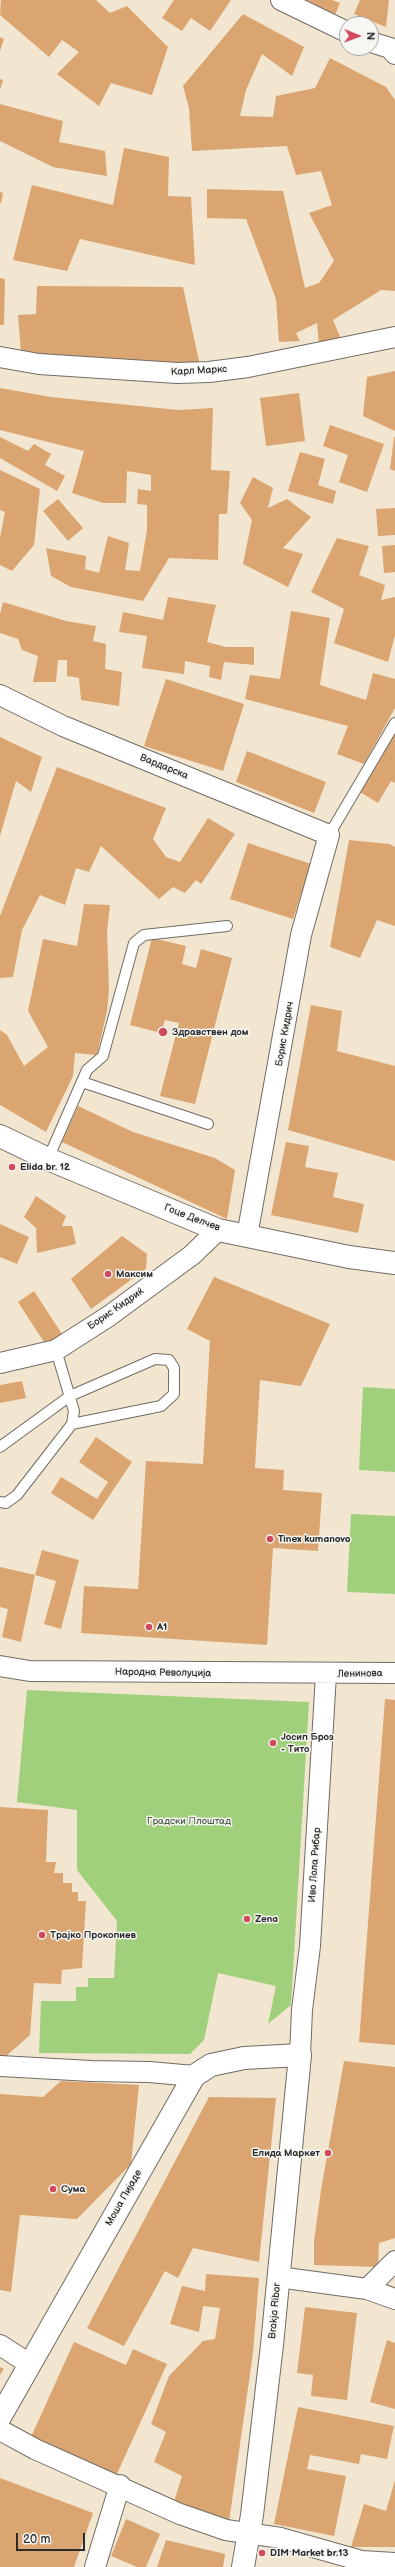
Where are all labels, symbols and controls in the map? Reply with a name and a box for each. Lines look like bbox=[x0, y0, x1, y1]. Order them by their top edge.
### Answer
north arrow bbox=[339, 16, 379, 56]
text: N bbox=[364, 32, 377, 40]
street label: Карл Маркс bbox=[171, 364, 227, 378]
street label: Вардарска bbox=[138, 752, 190, 782]
street label: Борис Кидрич bbox=[273, 1001, 297, 1067]
marker: Здравствен дом bbox=[157, 1026, 169, 1038]
place label: Здравствен дом bbox=[172, 1026, 249, 1038]
place label: Elida br. 12 bbox=[20, 1161, 70, 1173]
marker: Elida br. 12 bbox=[7, 1162, 17, 1172]
street label: Гоце Делчев bbox=[162, 1202, 222, 1234]
place label: Максим bbox=[116, 1268, 153, 1280]
marker: Максим bbox=[103, 1269, 113, 1279]
street label: Борис Кидриќ bbox=[86, 1285, 146, 1333]
place label: Tinex kumanovo bbox=[278, 1533, 351, 1545]
marker: Tinex kumanovo bbox=[265, 1534, 275, 1544]
place label: A1 bbox=[157, 1621, 167, 1633]
marker: A1 bbox=[144, 1622, 154, 1632]
street label: Народна Револуција bbox=[115, 1666, 211, 1680]
street label: Ленинова bbox=[337, 1668, 383, 1680]
place label: Јосип Броз - Тито bbox=[281, 1731, 334, 1754]
marker: Јосип Броз - Тито bbox=[268, 1738, 278, 1748]
park label: Градски Плоштад bbox=[147, 1815, 231, 1827]
street label: Иво Лола Рибар bbox=[306, 1827, 324, 1903]
place label: Zena bbox=[255, 1913, 278, 1925]
marker: Zena bbox=[242, 1914, 252, 1924]
place label: Трајко Прокопиев bbox=[50, 1929, 136, 1941]
marker: Трајко Прокопиев bbox=[37, 1930, 47, 1940]
place label: Елида Маркет bbox=[252, 2147, 320, 2159]
marker: Елида Маркет bbox=[323, 2148, 333, 2158]
street label: Моша Пијаде bbox=[103, 2168, 145, 2228]
place label: Сума bbox=[61, 2183, 85, 2195]
marker: Сума bbox=[48, 2184, 58, 2194]
street label: Brakja Ribar bbox=[267, 2283, 283, 2339]
scale bar bbox=[18, 2525, 87, 2551]
text: 20 m bbox=[23, 2532, 50, 2547]
place label: DIM Market br.13 bbox=[270, 2547, 348, 2559]
marker: DIM Market br.13 bbox=[257, 2548, 267, 2558]

